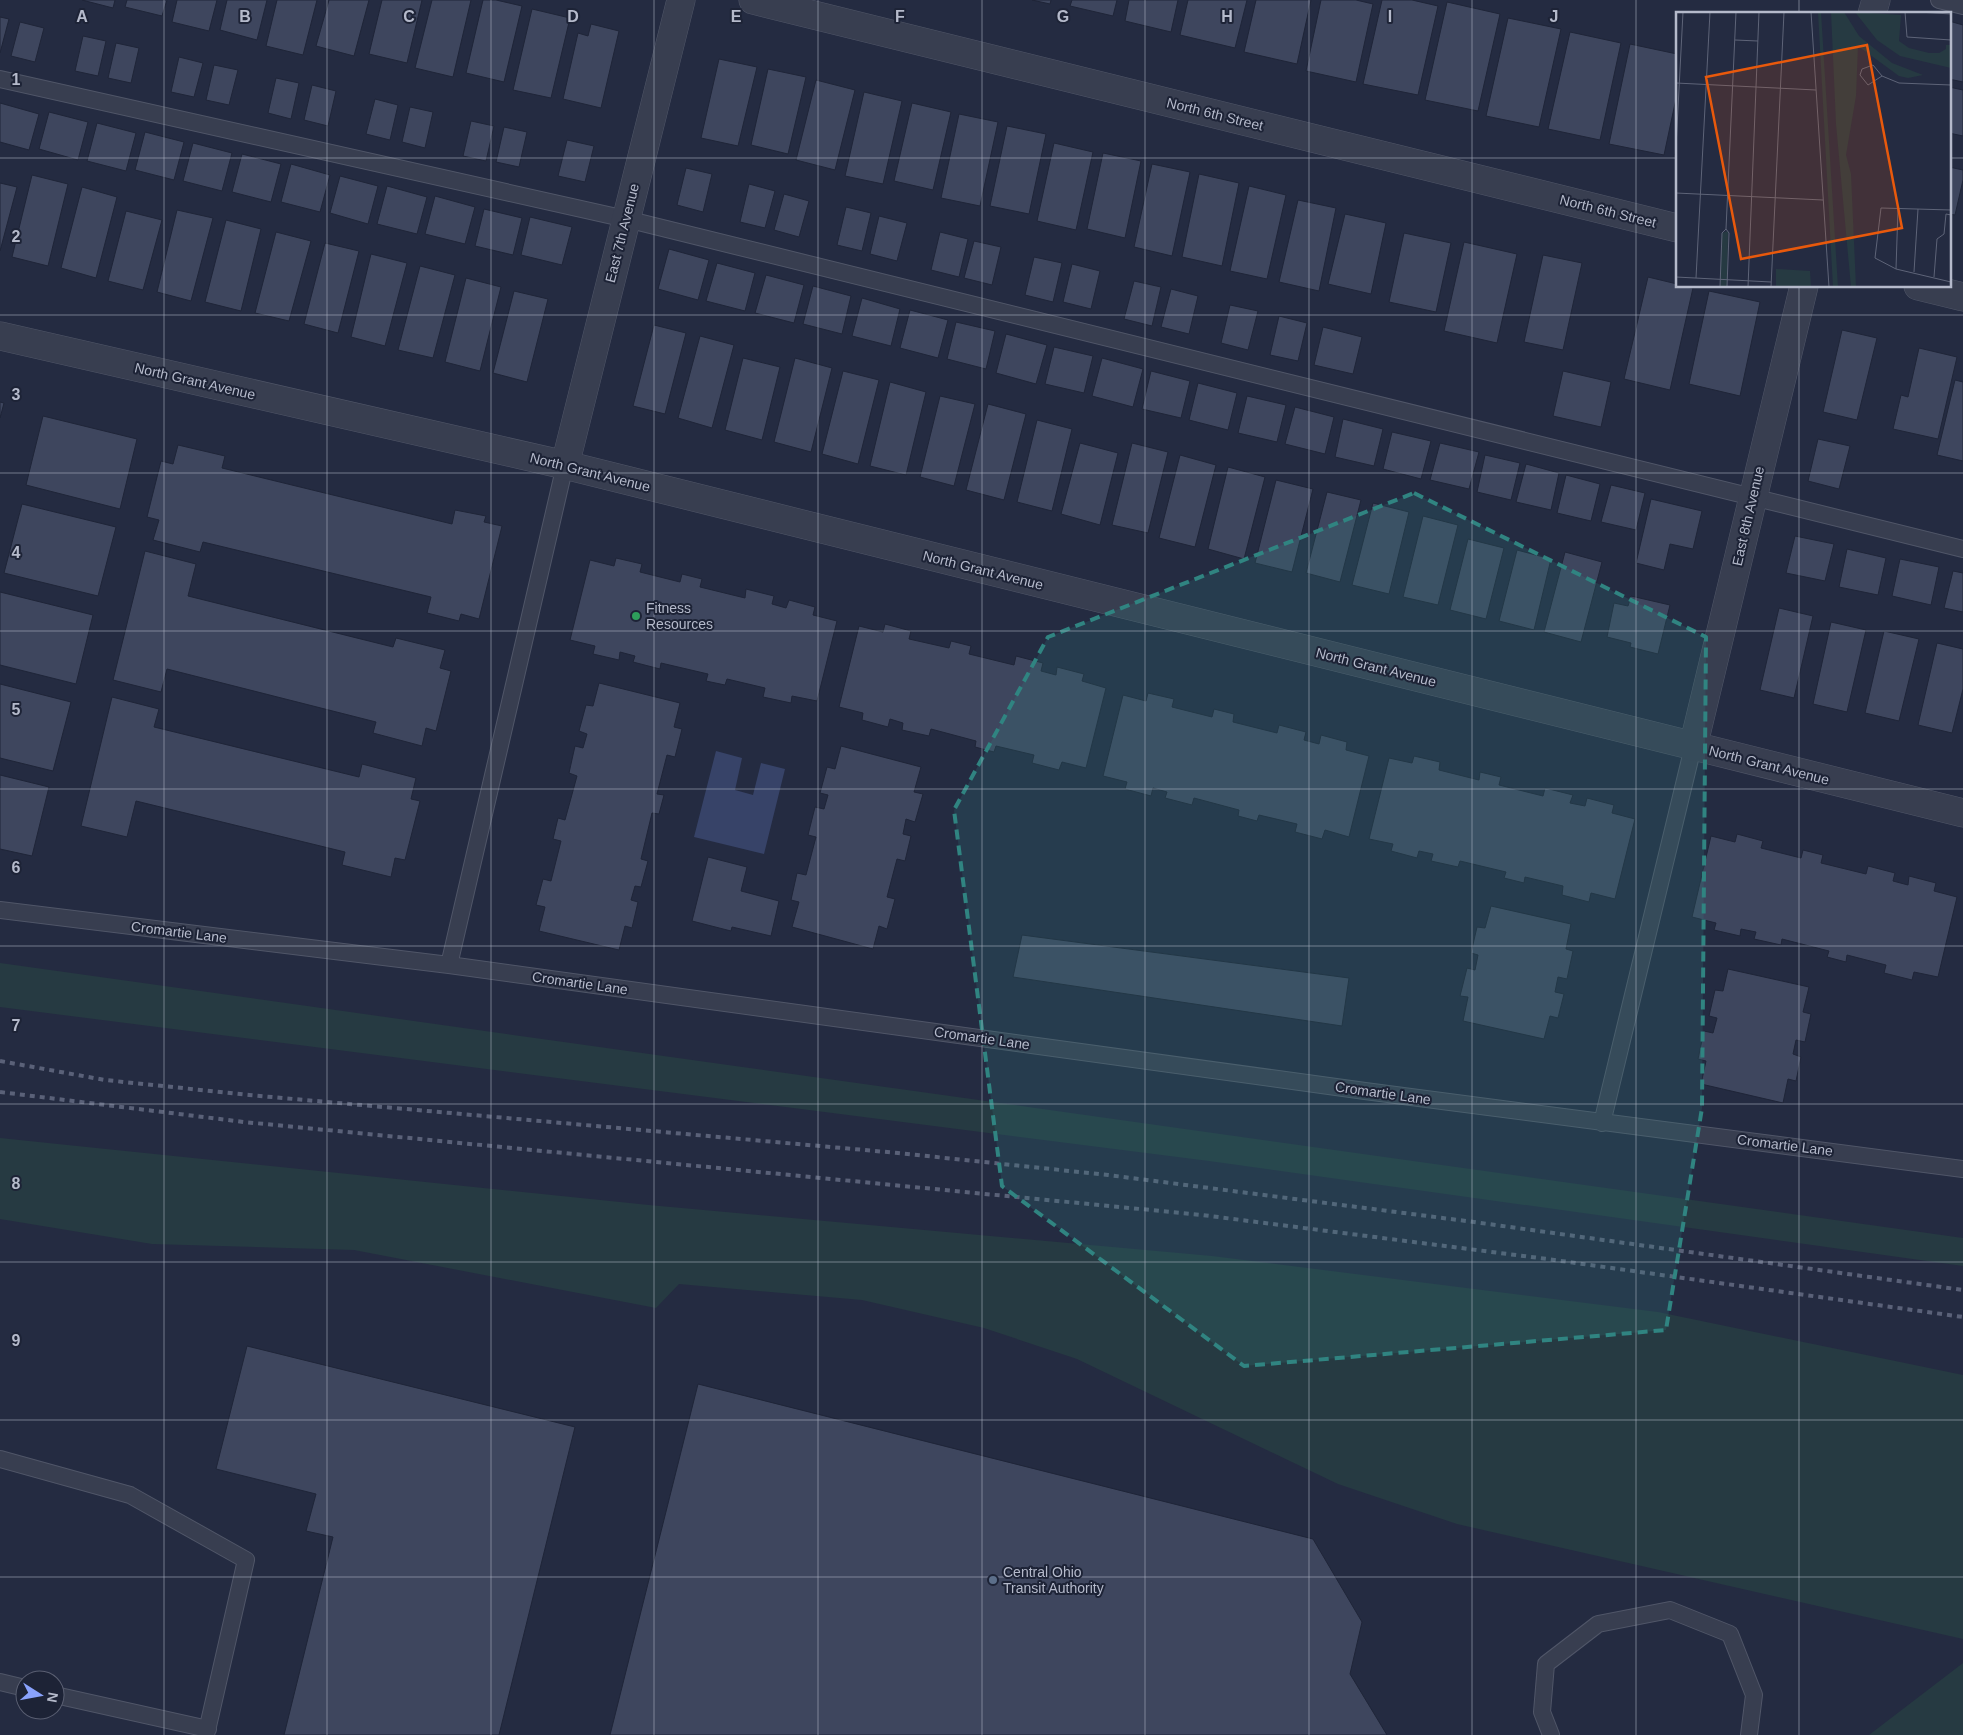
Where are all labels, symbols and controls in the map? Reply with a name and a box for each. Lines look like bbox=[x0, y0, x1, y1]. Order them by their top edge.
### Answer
text: A bbox=[76, 8, 88, 25]
text: B bbox=[239, 8, 251, 25]
text: C bbox=[403, 8, 415, 25]
text: D bbox=[567, 8, 579, 25]
text: E bbox=[731, 8, 742, 25]
text: F bbox=[895, 8, 905, 25]
text: G bbox=[1057, 8, 1069, 25]
text: H bbox=[1221, 8, 1233, 25]
text: I bbox=[1388, 8, 1392, 25]
text: J bbox=[1550, 8, 1558, 25]
inset map bbox=[1676, 12, 1950, 288]
text: 1 bbox=[12, 71, 21, 88]
street label: North 6th Street bbox=[1165, 94, 1265, 134]
street label: East 7th Avenue bbox=[602, 182, 642, 284]
street label: North 6th Street bbox=[1558, 191, 1658, 231]
text: 2 bbox=[12, 228, 21, 245]
street label: North Grant Avenue bbox=[133, 359, 257, 403]
text: 3 bbox=[12, 386, 21, 403]
street label: North Grant Avenue bbox=[528, 449, 652, 495]
street label: East 8th Avenue bbox=[1729, 464, 1767, 567]
text: 4 bbox=[12, 544, 21, 561]
street label: North Grant Avenue bbox=[921, 547, 1045, 593]
place label: Fitness Resources bbox=[646, 600, 713, 632]
marker: Fitness Resources bbox=[630, 610, 642, 622]
street label: North Grant Avenue bbox=[1314, 644, 1438, 690]
text: 5 bbox=[12, 701, 21, 718]
street label: North Grant Avenue bbox=[1707, 742, 1831, 788]
text: 6 bbox=[12, 859, 21, 876]
street label: Cromartie Lane bbox=[130, 918, 228, 946]
street label: Cromartie Lane bbox=[531, 968, 629, 998]
text: 7 bbox=[12, 1017, 21, 1034]
street label: Cromartie Lane bbox=[933, 1023, 1031, 1053]
street label: Cromartie Lane bbox=[1334, 1078, 1432, 1108]
street label: Cromartie Lane bbox=[1736, 1131, 1834, 1159]
text: 8 bbox=[12, 1175, 21, 1192]
text: 9 bbox=[12, 1332, 21, 1349]
place label: Central Ohio Transit Authority bbox=[1003, 1564, 1104, 1596]
marker: Central Ohio Transit Authority bbox=[987, 1574, 999, 1586]
north arrow bbox=[15, 1670, 65, 1720]
text: N bbox=[44, 1691, 62, 1704]

